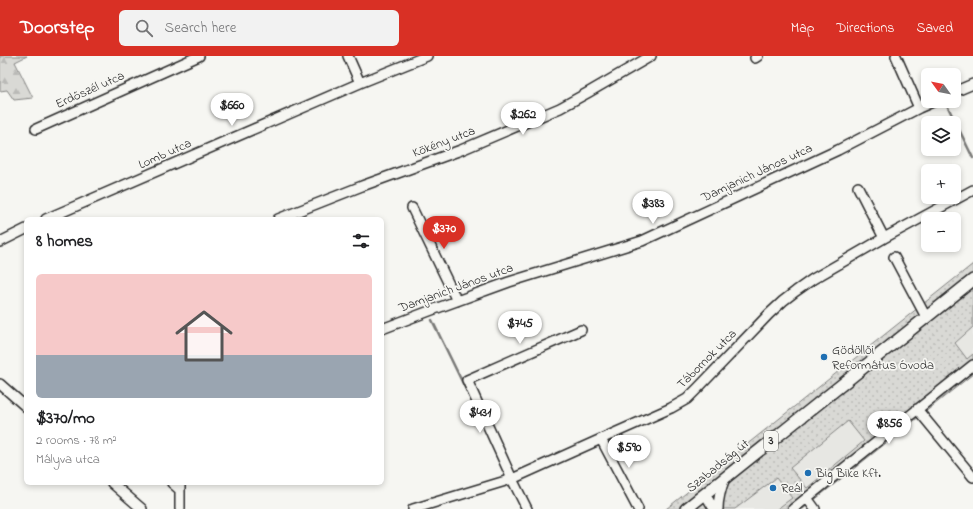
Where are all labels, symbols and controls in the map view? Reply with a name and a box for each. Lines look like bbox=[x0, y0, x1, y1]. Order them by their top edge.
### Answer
search box bbox=[119, 10, 399, 46]
text: Doorstep bbox=[20, 15, 95, 42]
icon: search bbox=[133, 17, 155, 39]
text: Search here bbox=[165, 17, 236, 39]
text: Map bbox=[791, 18, 814, 39]
text: Directions bbox=[836, 18, 894, 39]
text: Saved bbox=[916, 18, 953, 39]
street label: Erdőszél utca bbox=[52, 66, 128, 114]
north arrow bbox=[921, 68, 961, 108]
map controls bbox=[921, 68, 961, 252]
pin: $660 bbox=[208, 93, 256, 127]
text: $660 bbox=[220, 96, 244, 115]
pin: $262 bbox=[499, 102, 547, 136]
text: $262 bbox=[510, 105, 536, 124]
button: layers bbox=[921, 116, 961, 156]
street label: Kökény utca bbox=[410, 121, 478, 164]
street label: Lomb utca bbox=[135, 134, 195, 174]
street label: Damjanich János utca bbox=[697, 139, 816, 208]
button: + bbox=[921, 164, 961, 204]
pin: $383 bbox=[629, 191, 677, 225]
text: $383 bbox=[641, 194, 665, 213]
button: − bbox=[921, 212, 961, 252]
pin: $370 bbox=[420, 216, 468, 250]
text: $370 bbox=[432, 219, 456, 238]
text: 8 homes bbox=[36, 229, 93, 254]
icon: filters bbox=[350, 230, 372, 252]
street label: Damjanich János utca bbox=[395, 258, 516, 318]
icon: home bbox=[168, 300, 240, 372]
pin: $745 bbox=[496, 311, 544, 345]
text: $745 bbox=[507, 314, 533, 333]
street label: Tábornok utca bbox=[673, 325, 741, 393]
place label: Gödöllői Református Óvoda bbox=[832, 341, 934, 375]
marker: Gödöllői Református Óvoda bbox=[819, 352, 829, 362]
pin: $431 bbox=[456, 400, 504, 434]
text: $431 bbox=[469, 403, 491, 422]
text: $370/mo bbox=[36, 406, 95, 431]
pin: $856 bbox=[865, 411, 913, 445]
text: $856 bbox=[876, 414, 902, 433]
text: 2 rooms · 78 m² bbox=[36, 431, 117, 450]
road number: 3 bbox=[764, 431, 778, 451]
street label: Szabadság út bbox=[682, 434, 755, 498]
pin: $590 bbox=[605, 435, 653, 469]
text: $590 bbox=[617, 438, 641, 457]
text: Mályva utca bbox=[36, 450, 100, 469]
place label: Big Bike Kft. bbox=[815, 464, 881, 484]
marker: Big Bike Kft. bbox=[803, 468, 813, 478]
place label: Reál bbox=[781, 479, 803, 498]
marker: Reál bbox=[768, 483, 778, 493]

